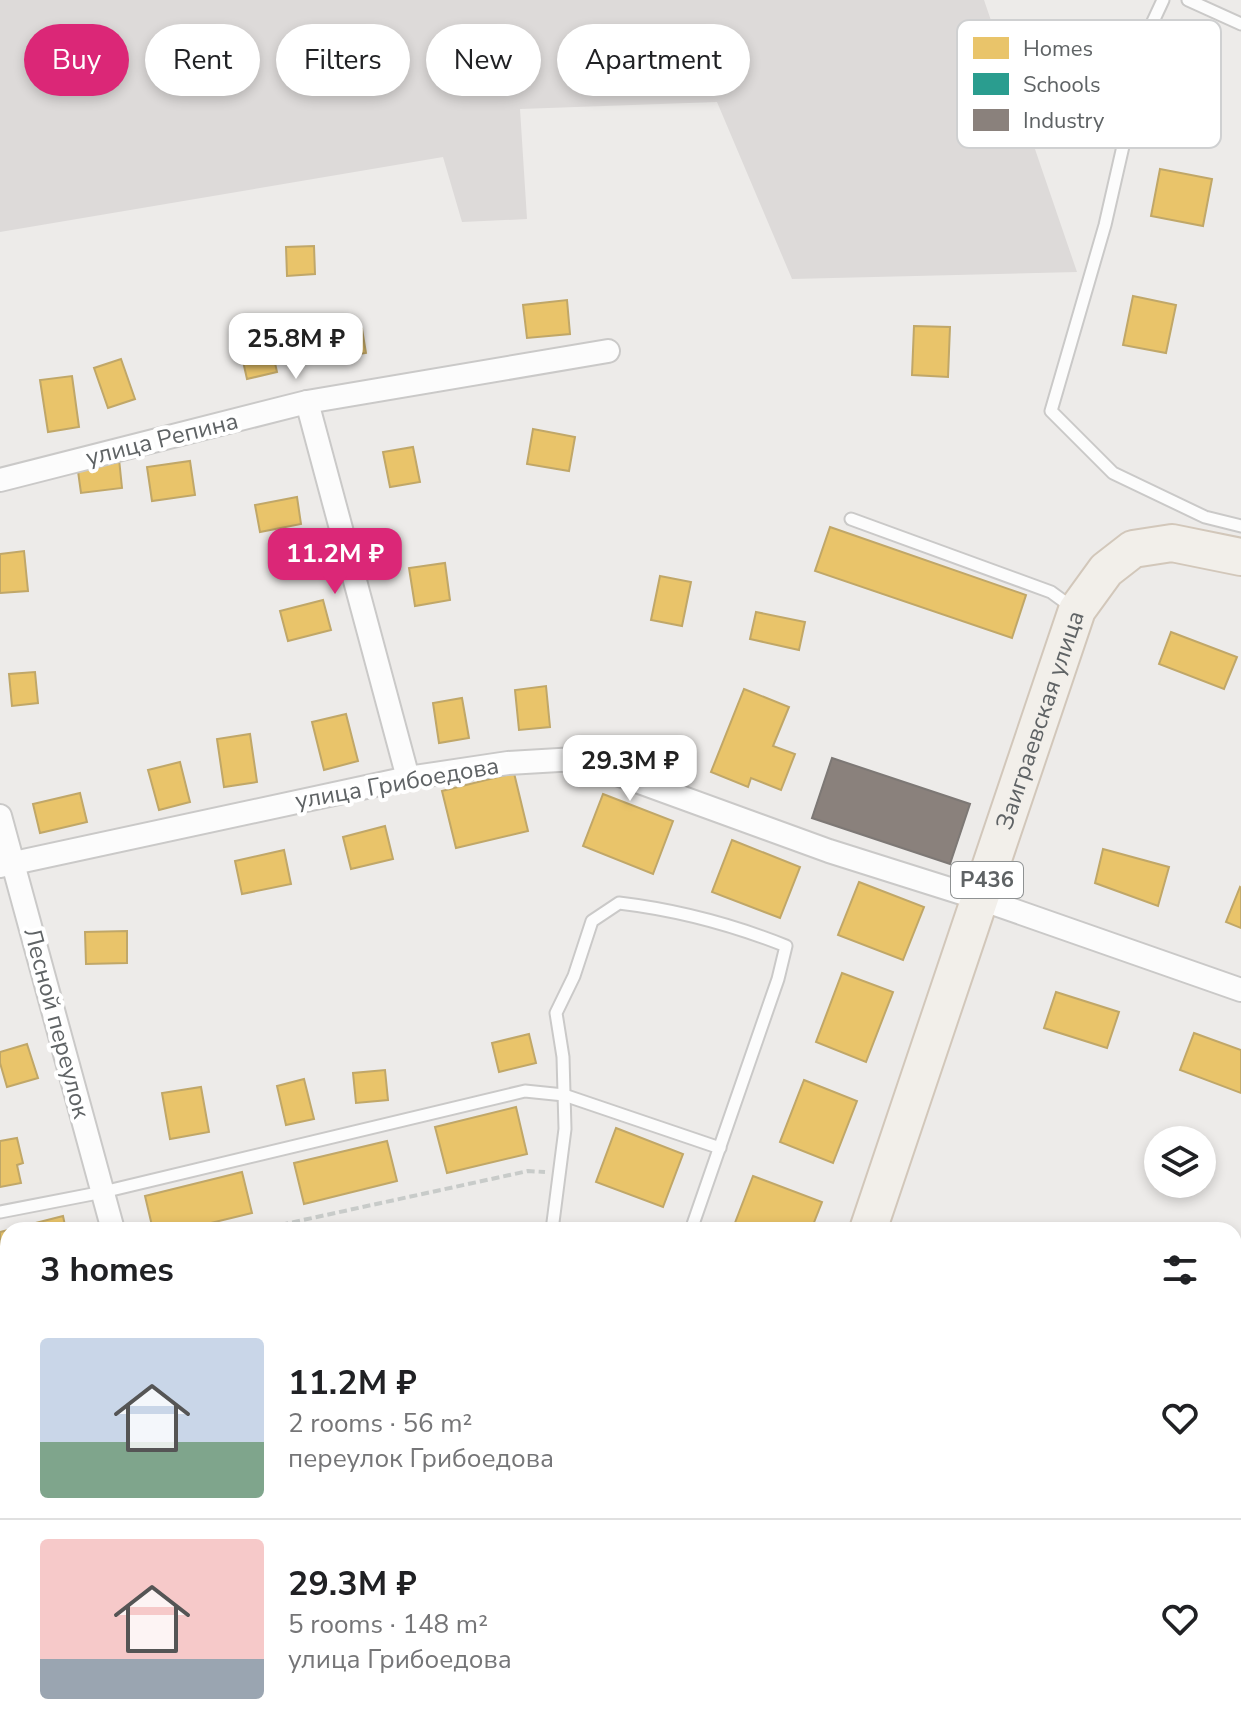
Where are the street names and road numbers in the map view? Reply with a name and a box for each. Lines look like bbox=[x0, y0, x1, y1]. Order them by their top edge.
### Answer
street label: улица Репина bbox=[82, 405, 242, 473]
street label: Заиграевская улица bbox=[988, 607, 1092, 834]
street label: улица Грибоедова bbox=[293, 749, 501, 817]
road number: P436 bbox=[951, 862, 1023, 898]
street label: Лесной переулок bbox=[16, 924, 98, 1122]

